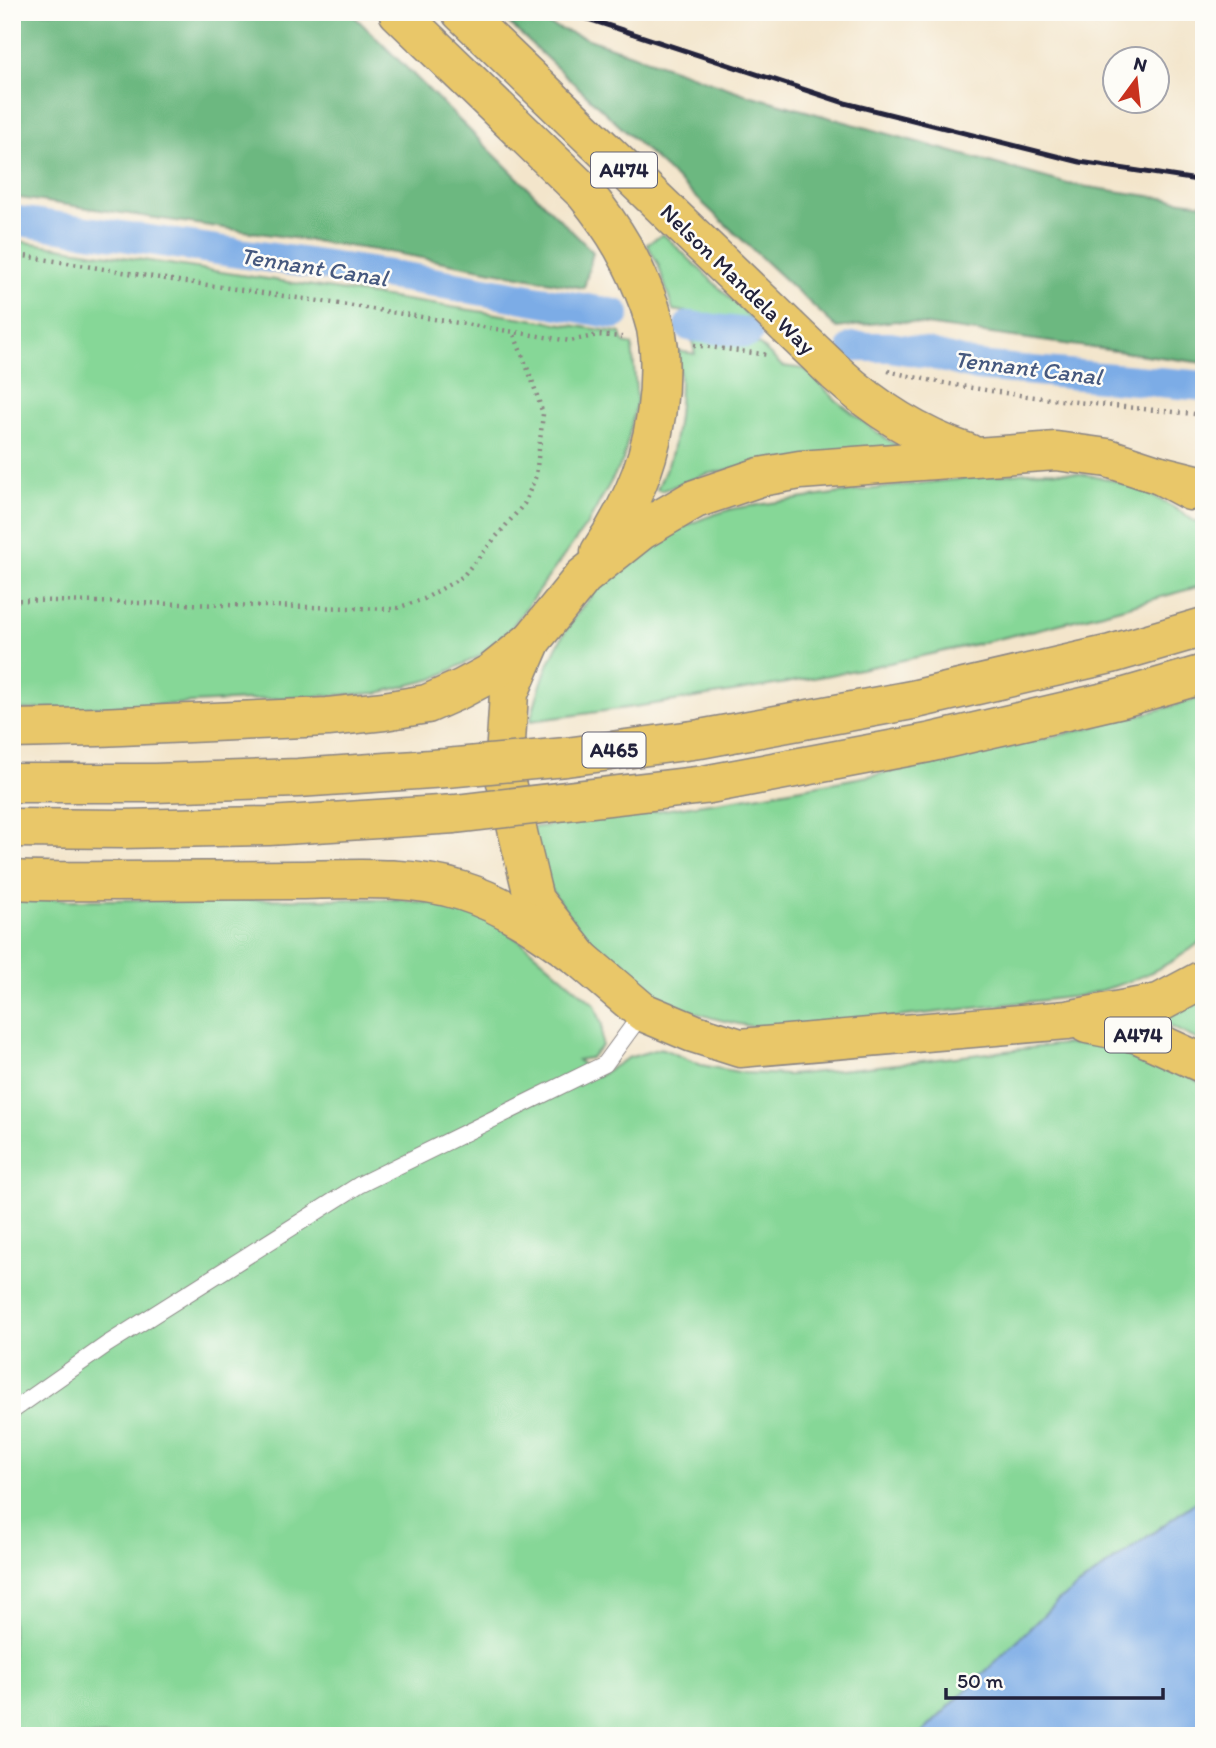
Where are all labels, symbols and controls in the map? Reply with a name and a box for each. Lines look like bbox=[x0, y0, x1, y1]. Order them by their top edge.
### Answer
north arrow bbox=[1100, 46, 1170, 116]
text: N bbox=[1131, 51, 1149, 77]
road number: A474 bbox=[591, 152, 657, 188]
street label: Nelson Mandela Way bbox=[655, 198, 822, 360]
water label: Tennant Canal bbox=[238, 241, 392, 293]
water label: Tennant Canal bbox=[952, 344, 1106, 391]
road number: A465 bbox=[582, 732, 646, 768]
road number: A474 bbox=[1105, 1018, 1171, 1052]
scale bar bbox=[946, 1657, 1164, 1701]
text: 50 m bbox=[957, 1668, 1004, 1693]

